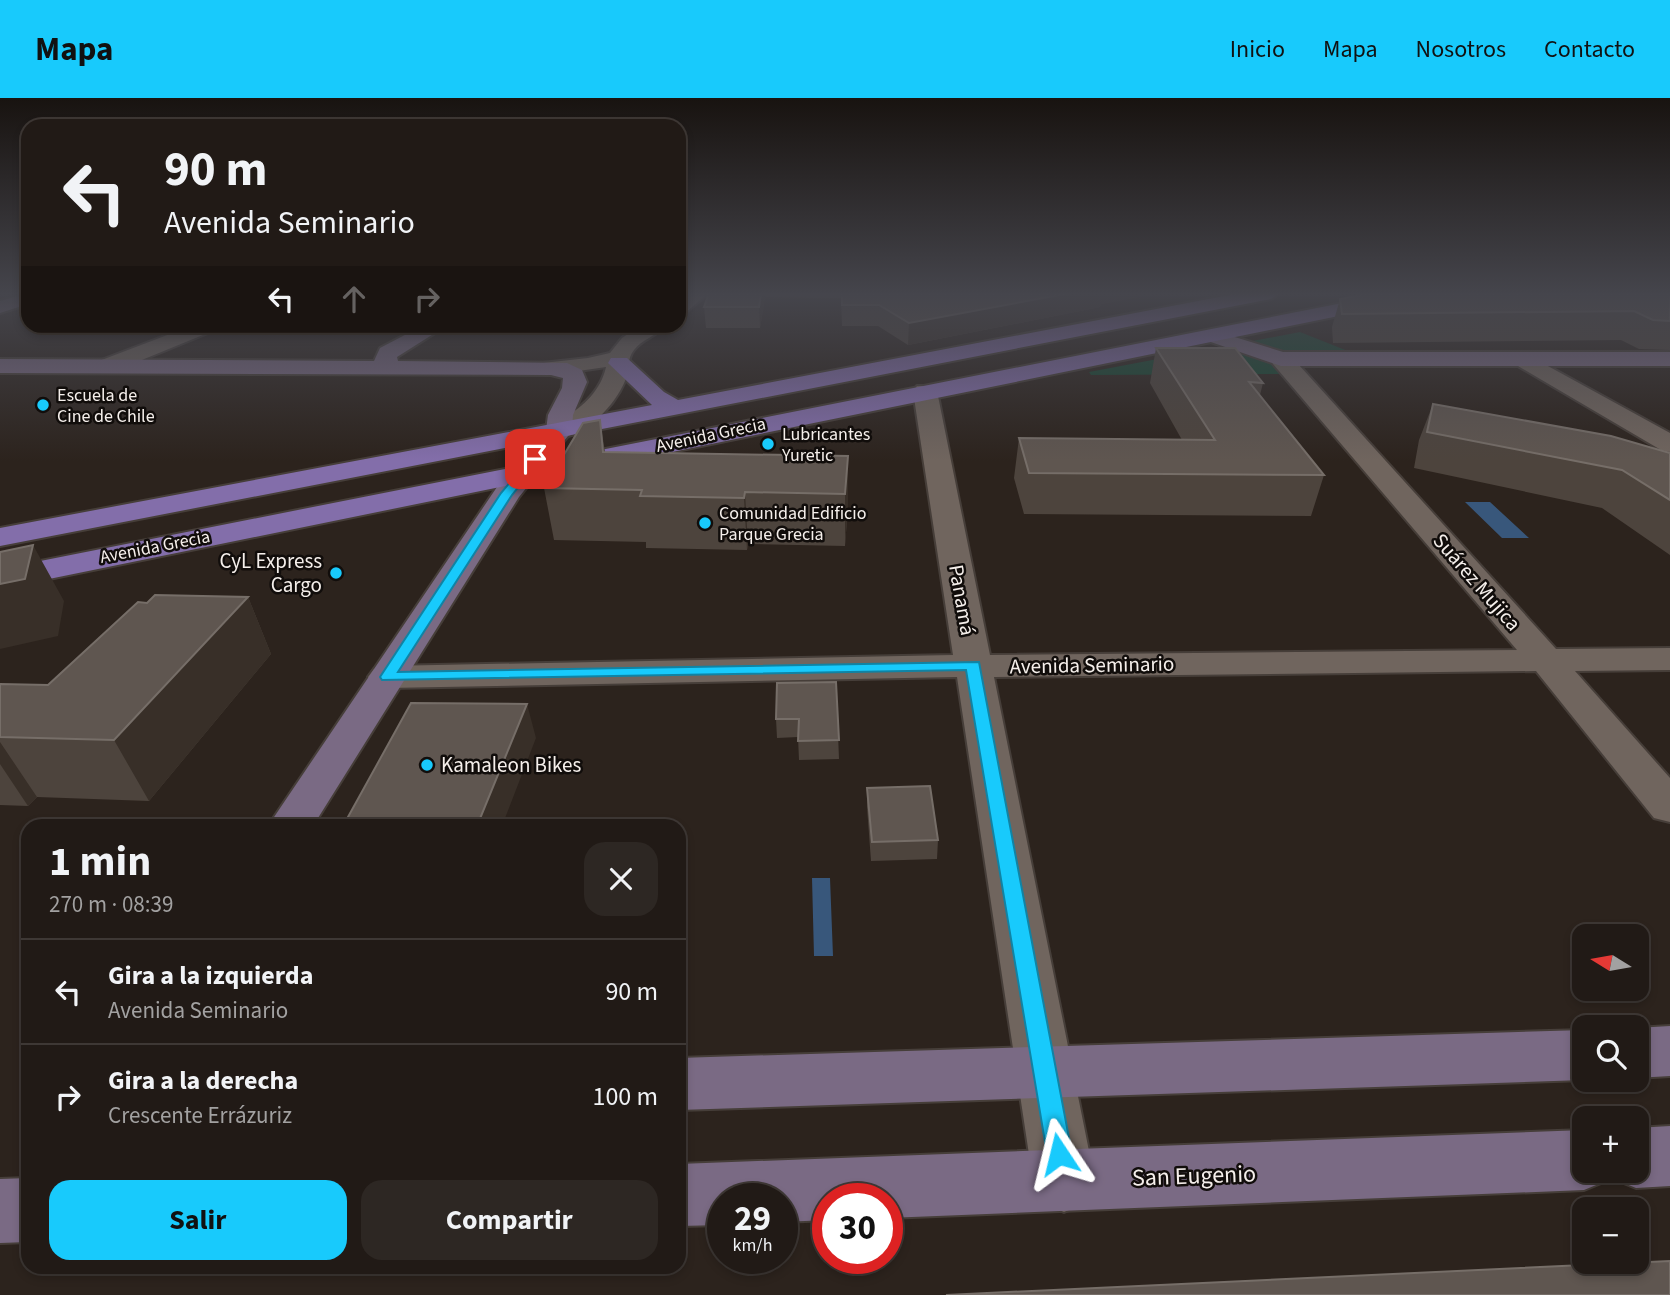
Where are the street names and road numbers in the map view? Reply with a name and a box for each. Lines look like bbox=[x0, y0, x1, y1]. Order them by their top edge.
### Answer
street label: Avenida Grecia bbox=[654, 411, 768, 459]
street label: Avenida Grecia bbox=[98, 524, 212, 570]
street label: Suárez Mujica bbox=[1426, 527, 1528, 637]
street label: Panamá bbox=[941, 562, 983, 638]
street label: Avenida Seminario bbox=[1009, 649, 1175, 681]
street label: San Eugenio bbox=[1131, 1156, 1257, 1196]

